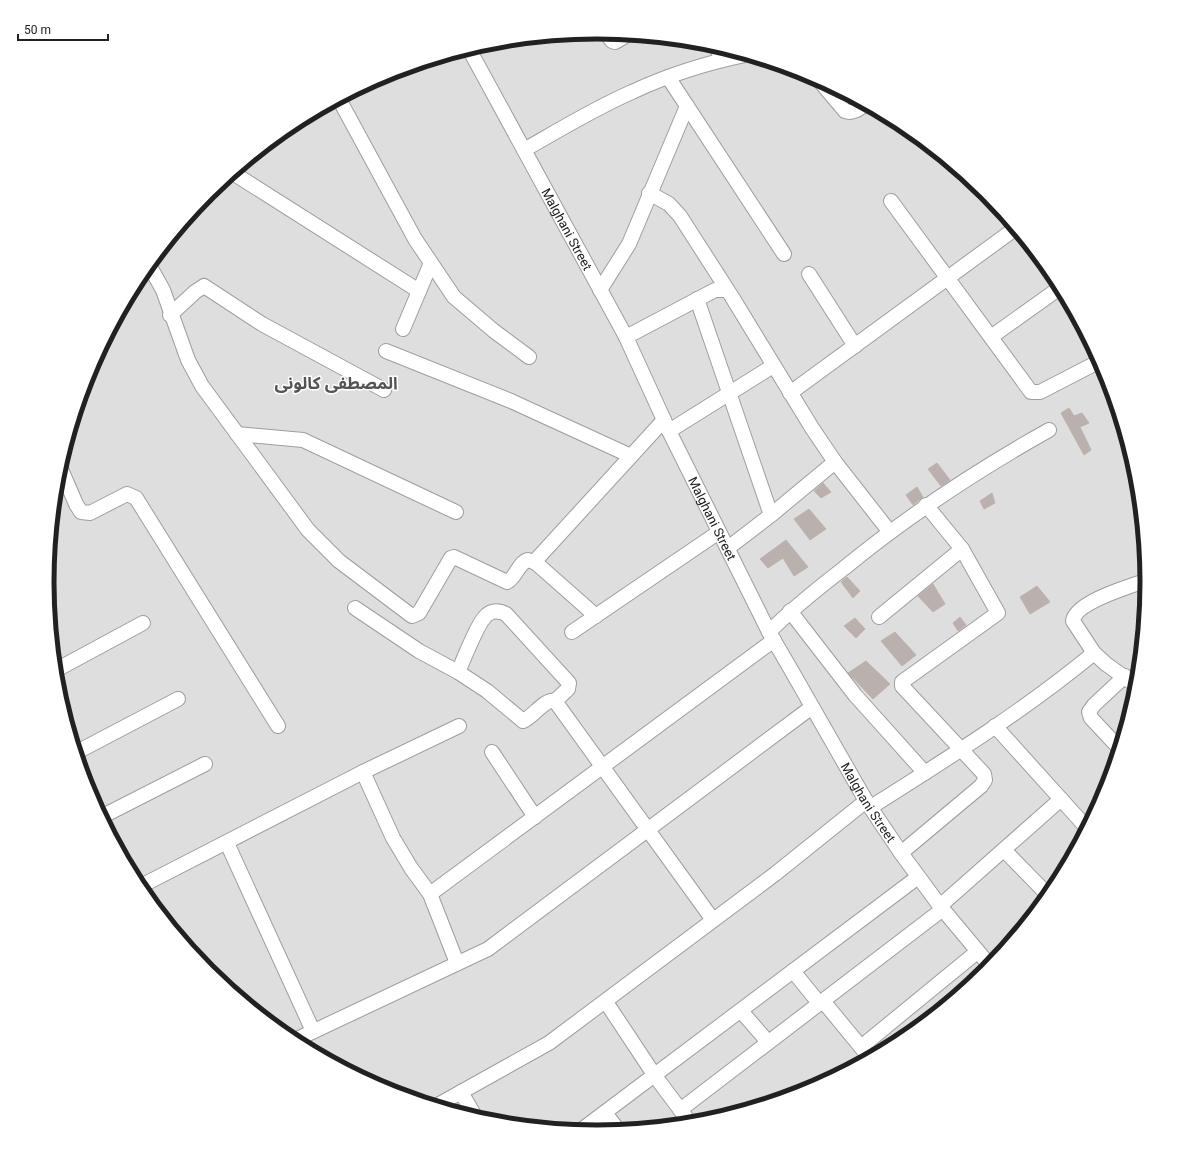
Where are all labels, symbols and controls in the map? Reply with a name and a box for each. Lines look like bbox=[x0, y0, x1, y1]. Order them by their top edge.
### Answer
scale bar bbox=[18, 16, 108, 42]
text: 50 m bbox=[24, 23, 51, 37]
street label: Malghani Street bbox=[538, 186, 595, 273]
district label: المصطفی کالونی bbox=[274, 373, 398, 393]
street label: Malghani Street bbox=[685, 474, 739, 563]
street label: Malghani Street bbox=[838, 760, 899, 845]

